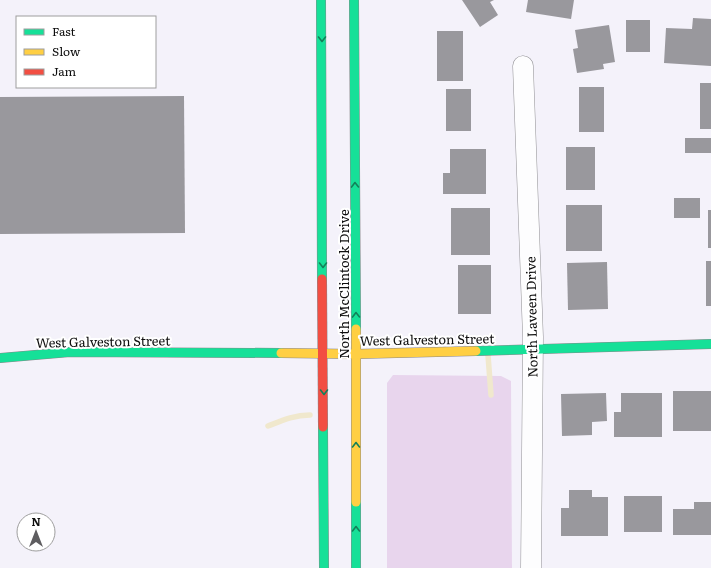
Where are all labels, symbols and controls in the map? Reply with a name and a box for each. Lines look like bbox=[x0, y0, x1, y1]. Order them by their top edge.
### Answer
legend bbox=[16, 16, 156, 88]
text: Fast bbox=[52, 22, 76, 40]
one-way arrow bbox=[318, 36, 326, 42]
text: Slow bbox=[52, 42, 81, 60]
text: Jam bbox=[52, 62, 77, 80]
one-way arrow bbox=[351, 182, 359, 188]
street label: North McClintock Drive bbox=[334, 209, 353, 359]
street label: North Laveen Drive bbox=[520, 256, 542, 378]
one-way arrow bbox=[319, 262, 327, 268]
one-way arrow bbox=[352, 312, 360, 318]
street label: West Galveston Street bbox=[360, 328, 495, 350]
street label: West Galveston Street bbox=[36, 330, 171, 352]
one-way arrow bbox=[320, 389, 328, 395]
one-way arrow bbox=[352, 442, 360, 448]
north arrow bbox=[16, 512, 56, 552]
text: N bbox=[31, 513, 41, 529]
one-way arrow bbox=[352, 526, 360, 532]

